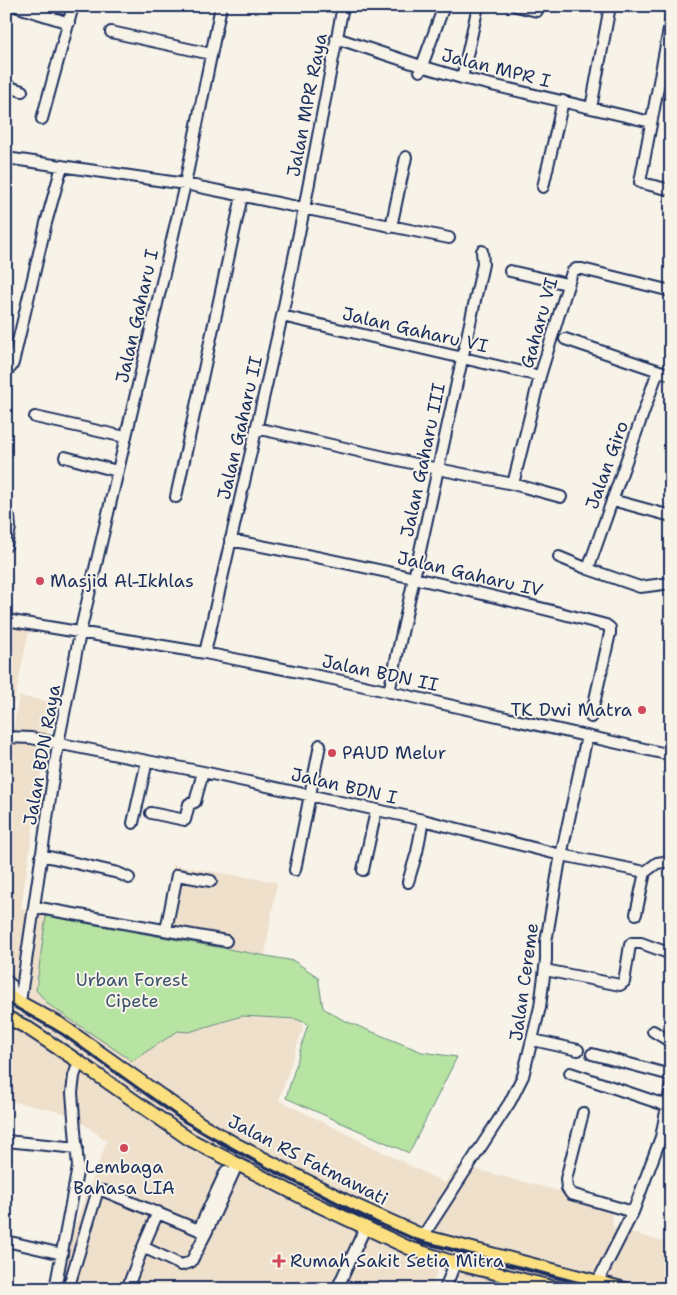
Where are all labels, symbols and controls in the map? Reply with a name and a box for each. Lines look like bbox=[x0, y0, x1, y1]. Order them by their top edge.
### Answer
street label: Jalan MPR Raya bbox=[281, 31, 333, 179]
street label: Jalan MPR I bbox=[439, 43, 553, 93]
street label: Jalan Gaharu I bbox=[110, 247, 164, 385]
street label: Gaharu VI bbox=[515, 275, 563, 371]
street label: Jalan Gaharu VI bbox=[340, 302, 490, 358]
street label: Jalan Gaharu II bbox=[212, 354, 268, 502]
street label: Jalan Gaharu III bbox=[395, 381, 451, 539]
street label: Jalan Giro bbox=[580, 418, 634, 512]
street label: Jalan Gaharu IV bbox=[395, 546, 545, 602]
place label: Masjid Al-Ikhlas bbox=[50, 569, 194, 593]
marker: Masjid Al-Ikhlas bbox=[34, 575, 46, 587]
street label: Jalan BDN II bbox=[320, 649, 440, 697]
street label: Jalan BDN Raya bbox=[18, 683, 66, 827]
place label: TK Dwi Matra bbox=[510, 698, 632, 722]
marker: TK Dwi Matra bbox=[636, 704, 648, 716]
place label: PAUD Melur bbox=[342, 741, 446, 765]
marker: PAUD Melur bbox=[326, 747, 338, 759]
street label: Jalan BDN I bbox=[289, 762, 399, 810]
street label: Jalan Cereme bbox=[504, 921, 544, 1043]
park label: Urban Forest Cipete bbox=[76, 968, 188, 1013]
street label: Jalan RS Fatmawati bbox=[224, 1109, 392, 1211]
marker: Lembaga Bahasa LIA bbox=[118, 1142, 130, 1154]
place label: Lembaga Bahasa LIA bbox=[73, 1155, 175, 1200]
place label: Rumah Sakit Setia Mitra bbox=[290, 1249, 504, 1273]
marker: Rumah Sakit Setia Mitra bbox=[272, 1254, 286, 1268]

